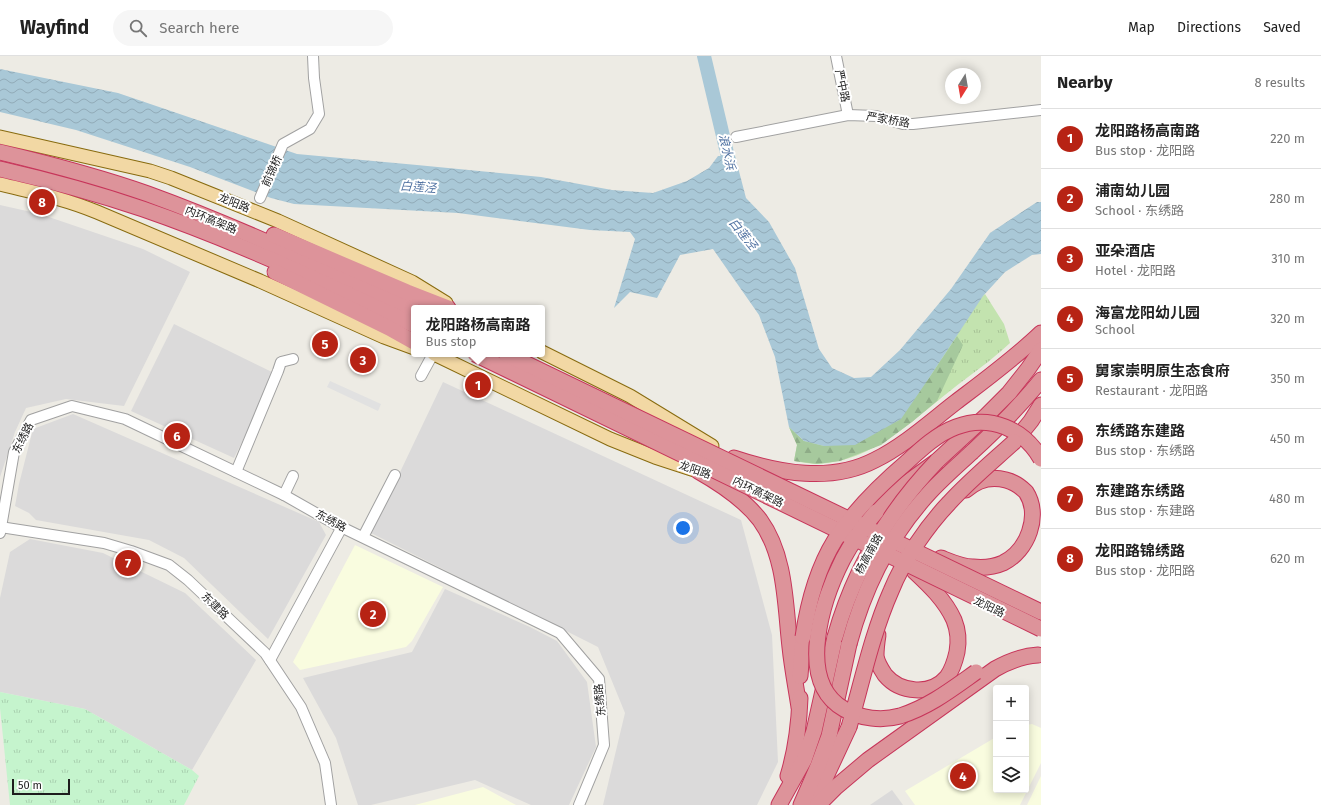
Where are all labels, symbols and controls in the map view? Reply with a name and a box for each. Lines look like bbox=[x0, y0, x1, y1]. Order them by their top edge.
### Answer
search box bbox=[113, 10, 393, 46]
text: Wayfind bbox=[20, 16, 89, 39]
icon: search bbox=[127, 17, 149, 39]
text: Search here bbox=[159, 19, 239, 37]
text: Map bbox=[1128, 19, 1155, 36]
text: Directions bbox=[1177, 19, 1241, 36]
text: Saved bbox=[1263, 19, 1301, 36]
north arrow bbox=[945, 68, 981, 104]
street label: 严中路 bbox=[832, 69, 852, 103]
text: Nearby bbox=[1057, 72, 1112, 93]
text: 8 results bbox=[1254, 75, 1305, 90]
street label: 严家桥路 bbox=[865, 110, 911, 130]
text: 龙阳路杨高南路 bbox=[1095, 122, 1200, 140]
text: 1 bbox=[1067, 131, 1073, 146]
text: 220 m bbox=[1270, 131, 1305, 146]
water label: 浪水浜 bbox=[716, 133, 738, 172]
text: Bus stop · 龙阳路 bbox=[1095, 143, 1195, 158]
street label: 前锦桥 bbox=[259, 153, 285, 189]
water label: 白莲泾 bbox=[400, 179, 437, 195]
text: 浦南幼儿园 bbox=[1095, 182, 1170, 200]
pin: 8 bbox=[29, 187, 55, 217]
street label: 龙阳路 bbox=[216, 191, 252, 215]
text: 2 bbox=[1067, 191, 1073, 206]
text: 280 m bbox=[1270, 191, 1305, 206]
text: School · 东绣路 bbox=[1095, 203, 1184, 218]
street label: 内环高架路 bbox=[183, 204, 239, 236]
water label: 白莲泾 bbox=[726, 216, 760, 253]
text: 亚朵酒店 bbox=[1095, 242, 1155, 260]
text: 3 bbox=[1067, 251, 1073, 266]
text: 310 m bbox=[1271, 251, 1305, 266]
text: Hotel · 龙阳路 bbox=[1095, 263, 1176, 278]
text: 海富龙阳幼儿园 bbox=[1095, 304, 1200, 322]
popup bbox=[411, 305, 545, 357]
text: 4 bbox=[1066, 311, 1074, 326]
text: 320 m bbox=[1270, 311, 1305, 326]
text: 龙阳路杨高南路 bbox=[425, 316, 531, 334]
text: School bbox=[1095, 322, 1135, 337]
pin: 5 bbox=[312, 329, 338, 359]
text: Bus stop bbox=[425, 334, 476, 349]
pin: 3 bbox=[350, 345, 376, 375]
text: 舅家崇明原生态食府 bbox=[1095, 362, 1230, 380]
pin: 1 bbox=[465, 370, 491, 400]
text: 5 bbox=[1067, 371, 1073, 386]
text: 350 m bbox=[1270, 371, 1305, 386]
text: Restaurant · 龙阳路 bbox=[1095, 383, 1208, 398]
street label: 东绣路 bbox=[10, 420, 36, 456]
pin: 6 bbox=[164, 421, 190, 451]
text: 东绣路东建路 bbox=[1095, 422, 1185, 440]
text: 6 bbox=[1066, 431, 1074, 446]
text: 450 m bbox=[1270, 431, 1305, 446]
text: Bus stop · 东绣路 bbox=[1095, 443, 1195, 458]
street label: 龙阳路 bbox=[677, 458, 713, 482]
street label: 内环高架路 bbox=[730, 474, 786, 510]
text: 东建路东绣路 bbox=[1095, 482, 1185, 500]
text: 7 bbox=[1067, 491, 1073, 506]
text: 480 m bbox=[1269, 491, 1305, 506]
text: Bus stop · 东建路 bbox=[1095, 503, 1195, 518]
street label: 东绣路 bbox=[313, 508, 349, 534]
your location bbox=[673, 518, 693, 538]
street label: 杨高南路 bbox=[853, 532, 885, 576]
text: 龙阳路锦绣路 bbox=[1095, 542, 1185, 560]
pin: 7 bbox=[115, 548, 141, 578]
text: 8 bbox=[1066, 551, 1074, 566]
text: 620 m bbox=[1270, 551, 1305, 566]
text: Bus stop · 龙阳路 bbox=[1095, 563, 1195, 578]
street label: 东建路 bbox=[199, 590, 231, 622]
street label: 龙阳路 bbox=[971, 594, 1007, 620]
pin: 2 bbox=[360, 599, 386, 629]
street label: 东绣路 bbox=[592, 683, 608, 717]
map controls bbox=[993, 685, 1029, 793]
button: + bbox=[993, 685, 1029, 721]
button: − bbox=[993, 721, 1029, 757]
button: layers bbox=[993, 757, 1029, 793]
pin: 4 bbox=[950, 761, 976, 791]
scale bar bbox=[12, 777, 70, 796]
text: 50 m bbox=[18, 779, 42, 792]

